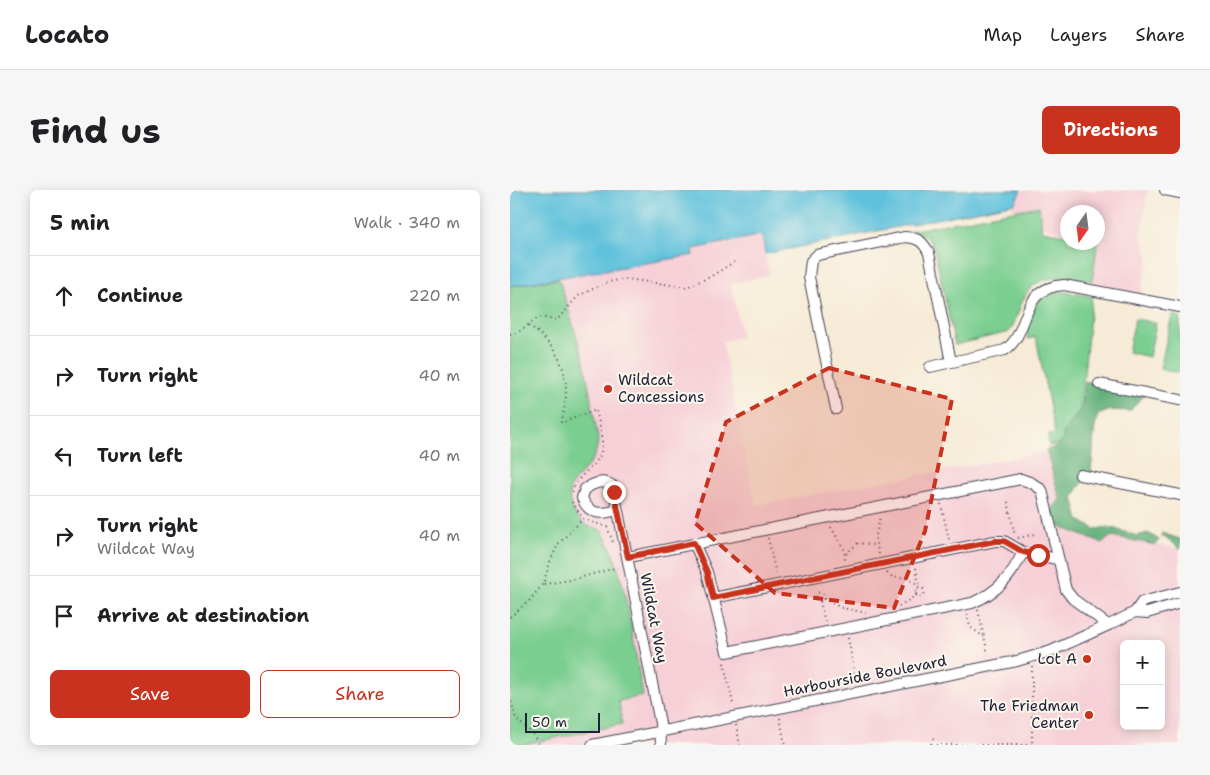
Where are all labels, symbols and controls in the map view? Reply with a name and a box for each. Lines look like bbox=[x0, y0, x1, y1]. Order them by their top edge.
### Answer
text: Locato bbox=[25, 19, 109, 51]
text: Map bbox=[984, 23, 1022, 47]
text: Layers bbox=[1050, 23, 1107, 47]
text: Share bbox=[1135, 23, 1185, 47]
button: Directions bbox=[1042, 106, 1180, 154]
text: Find us bbox=[30, 107, 161, 154]
north arrow bbox=[1060, 205, 1105, 250]
text: 5 min bbox=[50, 209, 110, 237]
text: Walk · 340 m bbox=[354, 212, 460, 233]
icon: ahead bbox=[50, 282, 78, 310]
text: Continue bbox=[97, 283, 183, 308]
text: 220 m bbox=[408, 285, 460, 306]
icon: right bbox=[50, 362, 78, 390]
text: Turn right bbox=[97, 363, 198, 388]
text: 40 m bbox=[418, 365, 460, 386]
place label: Wildcat Concessions bbox=[618, 370, 704, 407]
marker: Wildcat Concessions bbox=[602, 383, 614, 395]
icon: left bbox=[50, 442, 78, 470]
text: Turn left bbox=[97, 443, 183, 468]
text: 40 m bbox=[418, 445, 460, 466]
route end bbox=[603, 481, 626, 504]
text: Turn right bbox=[97, 513, 198, 538]
icon: right bbox=[50, 522, 78, 550]
text: 40 m bbox=[418, 525, 460, 546]
text: Wildcat Way bbox=[97, 538, 195, 559]
route start bbox=[1027, 544, 1050, 567]
street label: Wildcat Way bbox=[635, 571, 673, 665]
icon: arrive bbox=[50, 602, 78, 630]
text: Arrive at destination bbox=[97, 603, 309, 628]
map controls bbox=[1120, 640, 1165, 730]
button: + bbox=[1120, 640, 1165, 685]
place label: Lot A bbox=[1038, 649, 1077, 669]
street label: Harbourside Boulevard bbox=[782, 650, 949, 702]
marker: Lot A bbox=[1081, 653, 1093, 665]
button: Save bbox=[50, 670, 250, 718]
button: Share bbox=[260, 670, 460, 718]
button: − bbox=[1120, 685, 1165, 730]
place label: The Friedman Center bbox=[980, 696, 1079, 733]
marker: The Friedman Center bbox=[1083, 709, 1095, 721]
scale bar bbox=[525, 710, 600, 733]
text: 50 m bbox=[532, 713, 567, 731]

